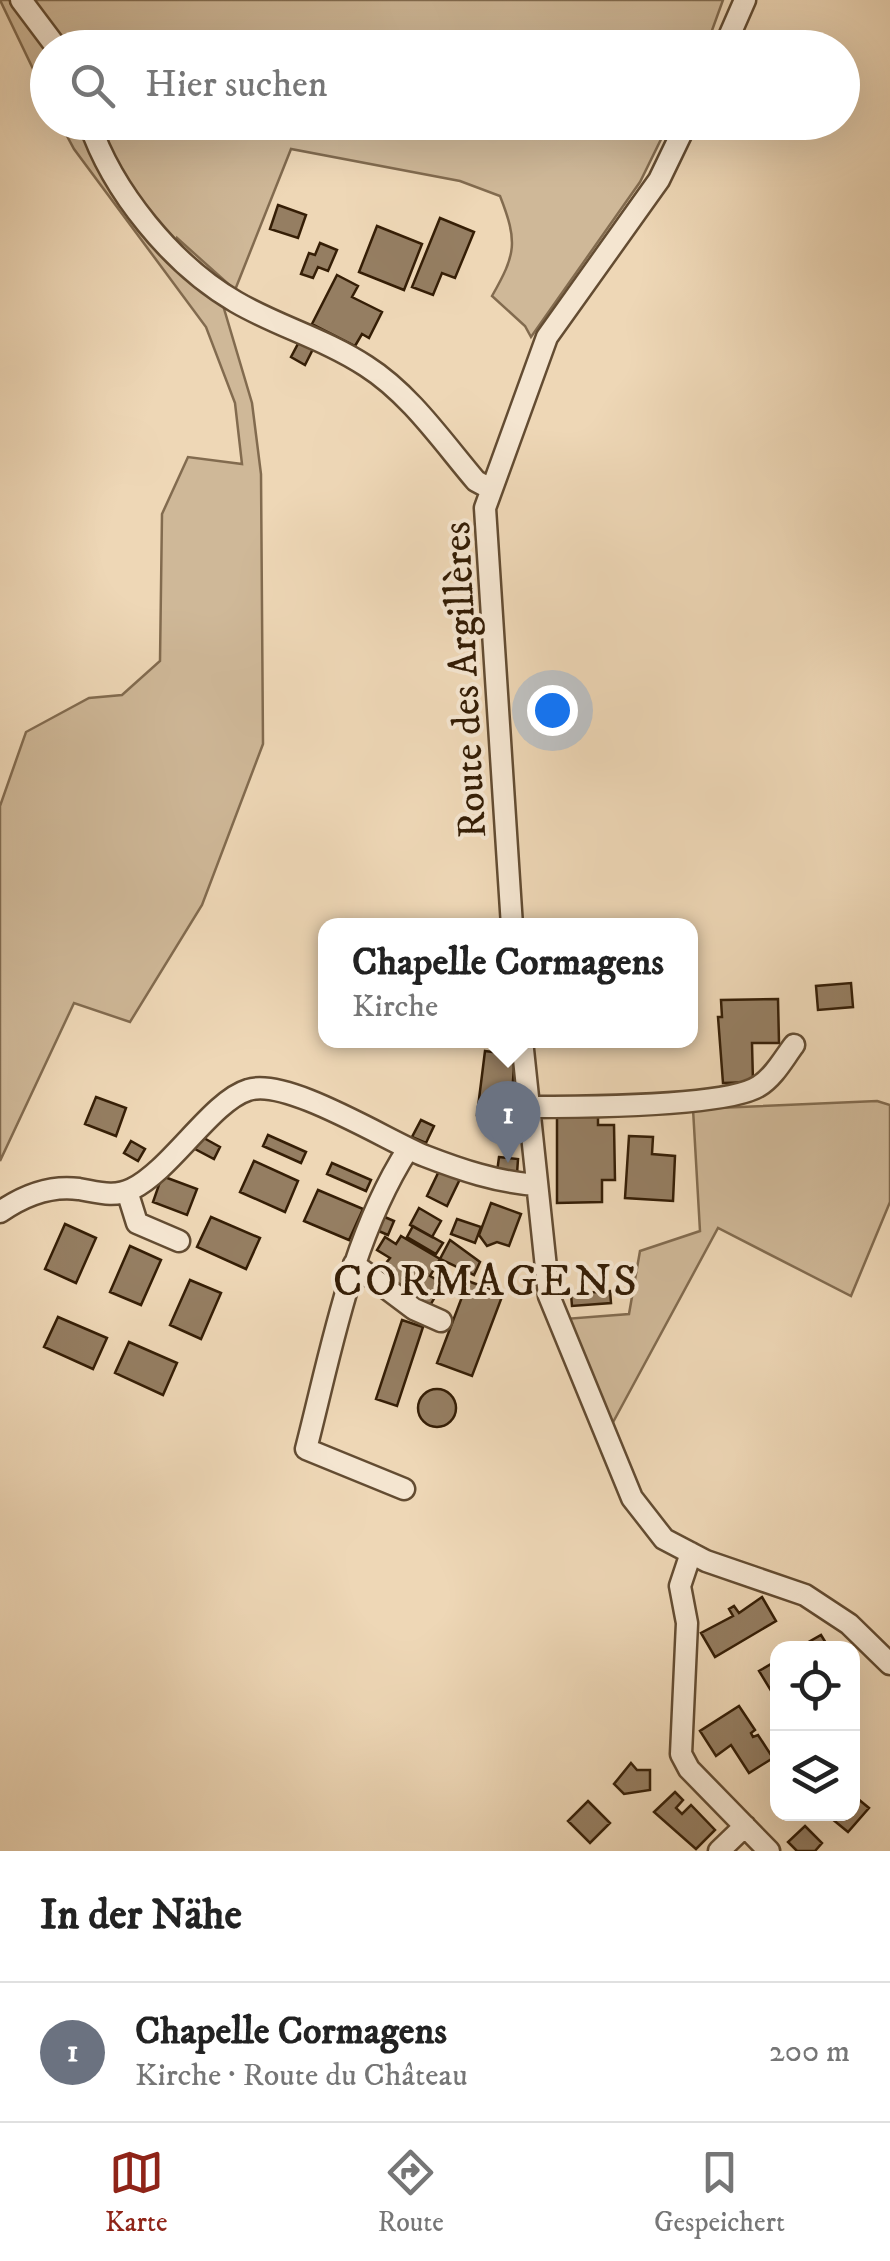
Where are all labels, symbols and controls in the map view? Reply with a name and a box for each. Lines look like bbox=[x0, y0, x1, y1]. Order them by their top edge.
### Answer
search box bbox=[30, 30, 860, 140]
icon: search bbox=[65, 58, 120, 113]
text: Hier suchen bbox=[145, 61, 328, 109]
street label: Route des Argillères bbox=[433, 520, 499, 839]
your location bbox=[527, 685, 578, 736]
popup bbox=[318, 918, 698, 1048]
text: Chapelle Cormagens bbox=[352, 939, 664, 987]
text: Kirche bbox=[352, 987, 438, 1027]
pin: 1 bbox=[476, 1080, 540, 1163]
district label: CORMAGENS bbox=[333, 1254, 639, 1310]
map controls bbox=[770, 1641, 860, 1821]
button: locate bbox=[770, 1641, 860, 1731]
button: layers bbox=[770, 1731, 860, 1821]
text: In der Nähe bbox=[40, 1890, 242, 1942]
text: Chapelle Cormagens bbox=[135, 2008, 447, 2056]
text: 1 bbox=[67, 2032, 78, 2072]
text: 200 m bbox=[769, 2032, 850, 2072]
text: Kirche · Route du Château bbox=[135, 2056, 468, 2096]
tab: Karte bbox=[105, 2145, 168, 2240]
tab: Route bbox=[378, 2145, 444, 2240]
tab: Gespeichert bbox=[654, 2145, 785, 2240]

